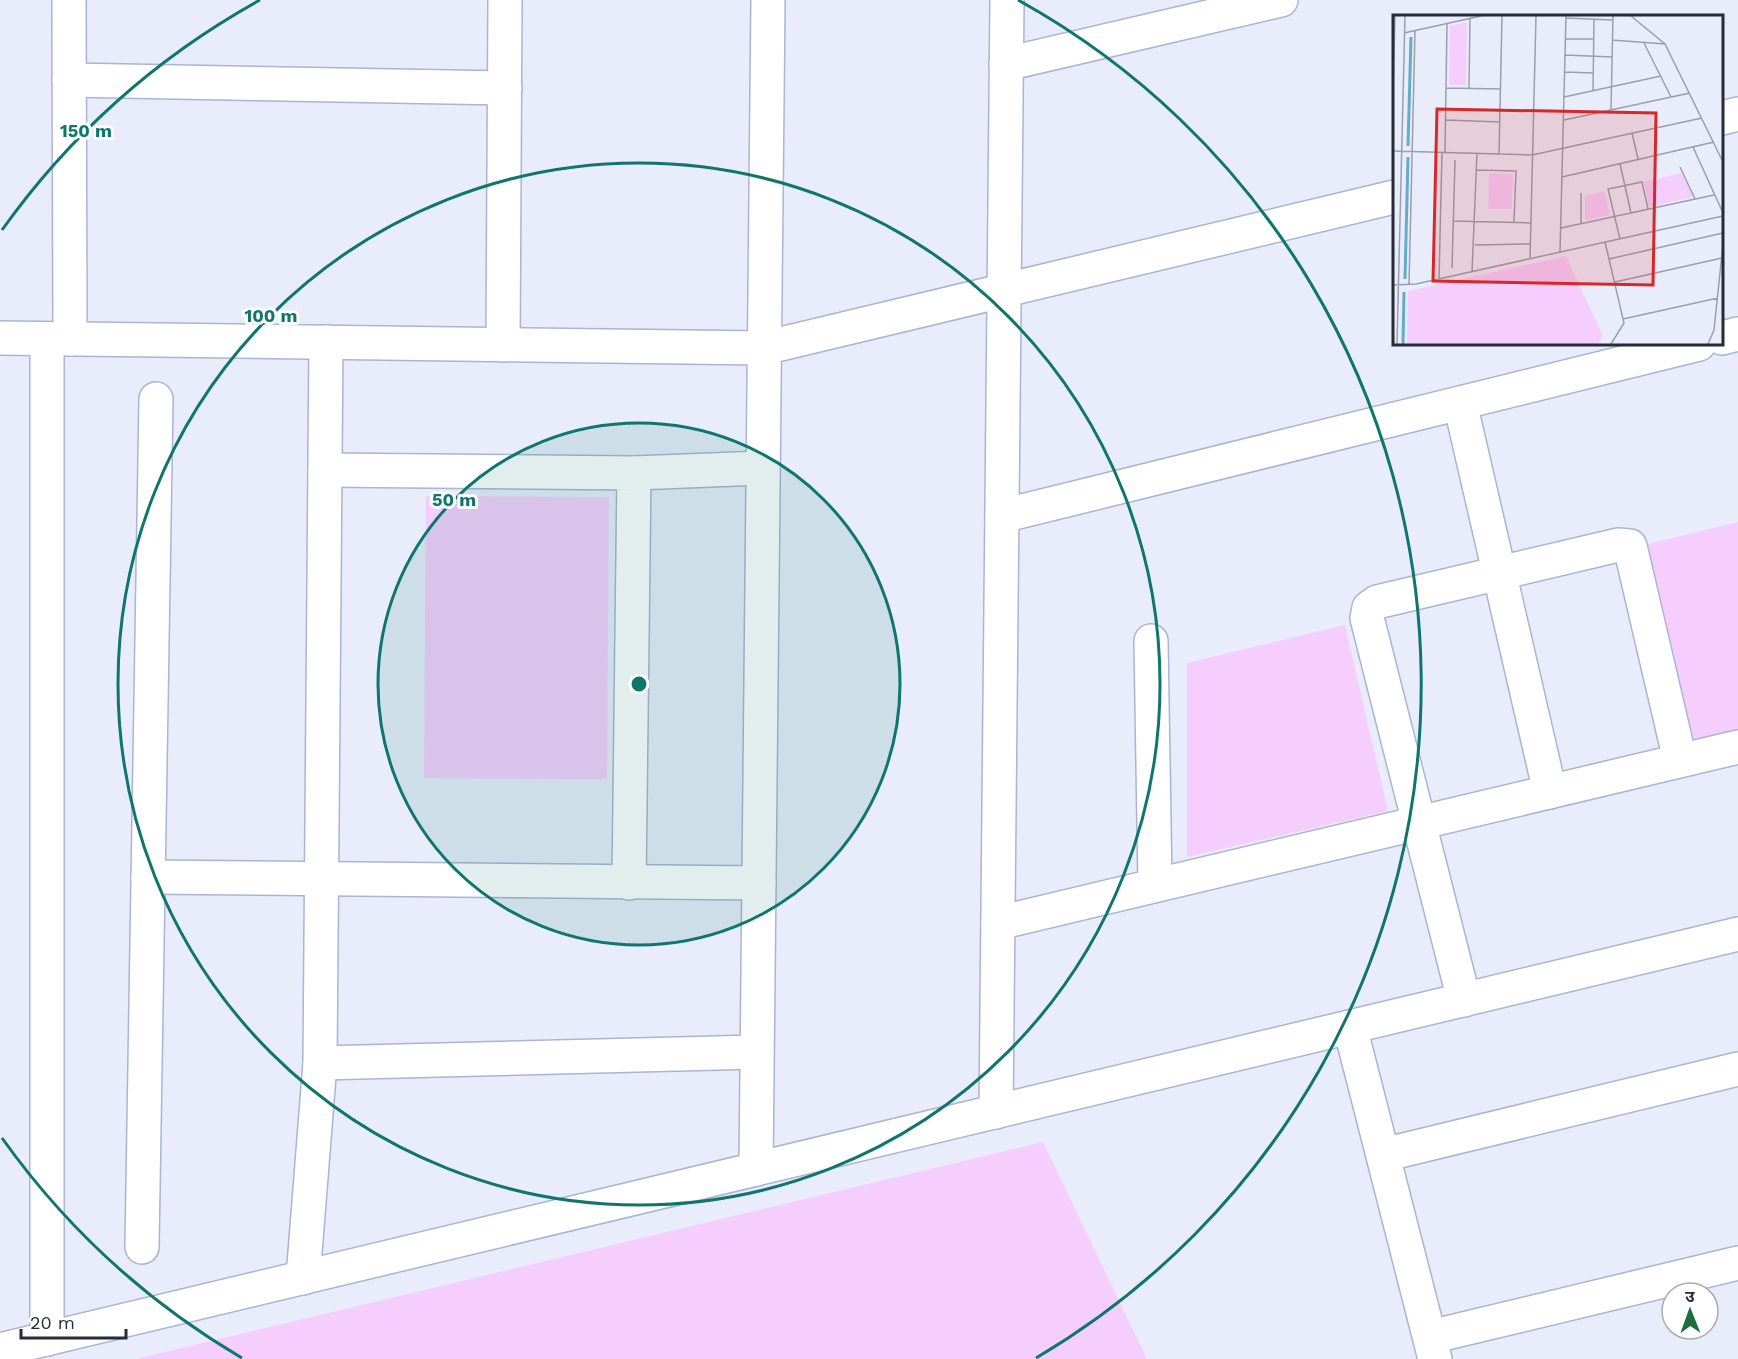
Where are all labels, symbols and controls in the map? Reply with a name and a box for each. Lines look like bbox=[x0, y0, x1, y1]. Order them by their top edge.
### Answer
inset map bbox=[1393, 15, 1723, 345]
text: 150 m bbox=[60, 120, 112, 141]
text: 100 m bbox=[244, 305, 298, 326]
text: 50 m bbox=[432, 489, 476, 510]
centre of rings bbox=[629, 674, 649, 694]
north arrow bbox=[1660, 1281, 1720, 1341]
text: उ bbox=[1685, 1287, 1695, 1306]
scale bar bbox=[21, 1302, 126, 1340]
text: 20 m bbox=[30, 1312, 75, 1333]

